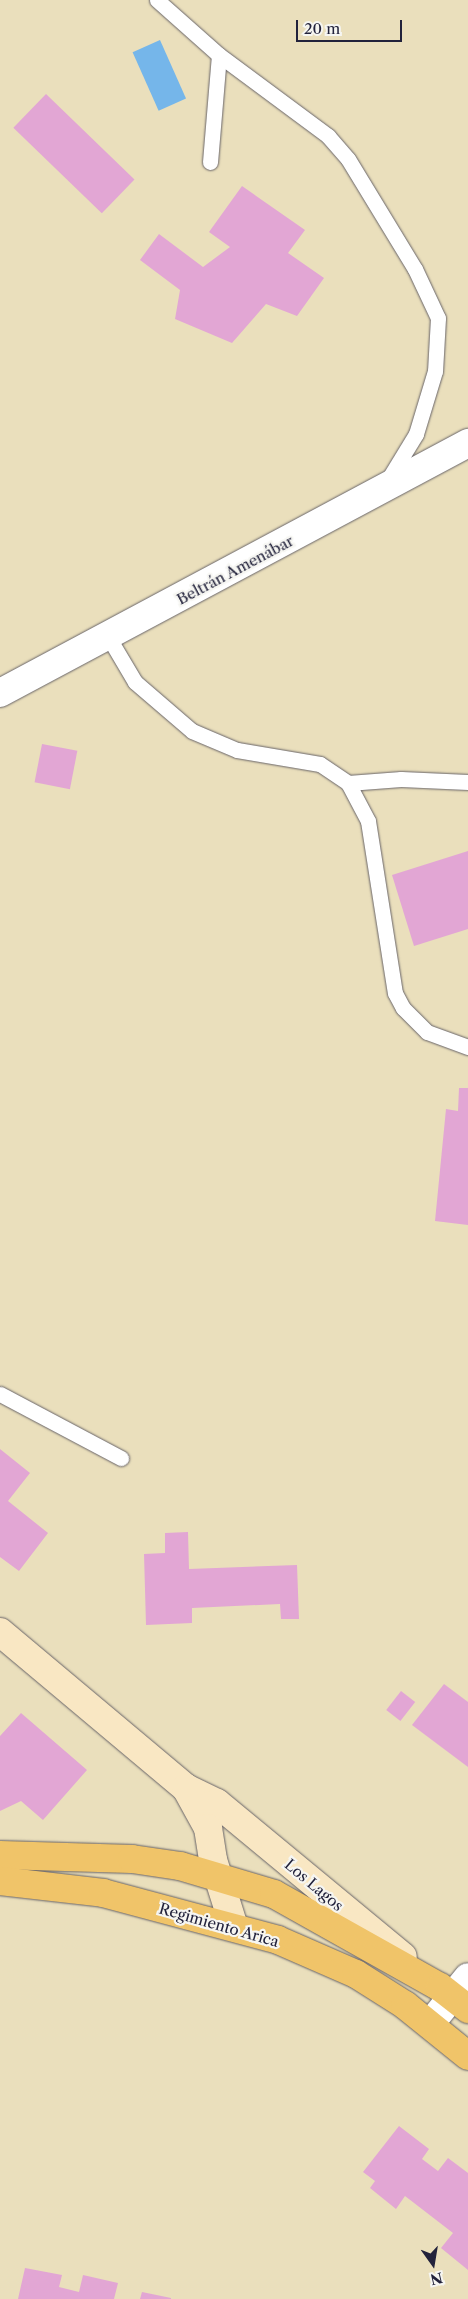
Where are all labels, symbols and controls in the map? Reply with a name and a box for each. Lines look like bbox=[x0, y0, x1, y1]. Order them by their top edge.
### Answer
scale bar bbox=[298, 10, 404, 42]
text: 20 m bbox=[304, 19, 340, 38]
street label: Beltrán Amenábar bbox=[173, 531, 297, 609]
street label: Los Lagos bbox=[281, 1855, 347, 1915]
street label: Regimiento Arica bbox=[157, 1899, 281, 1951]
north arrow bbox=[408, 2239, 458, 2289]
text: N bbox=[428, 2268, 444, 2289]

